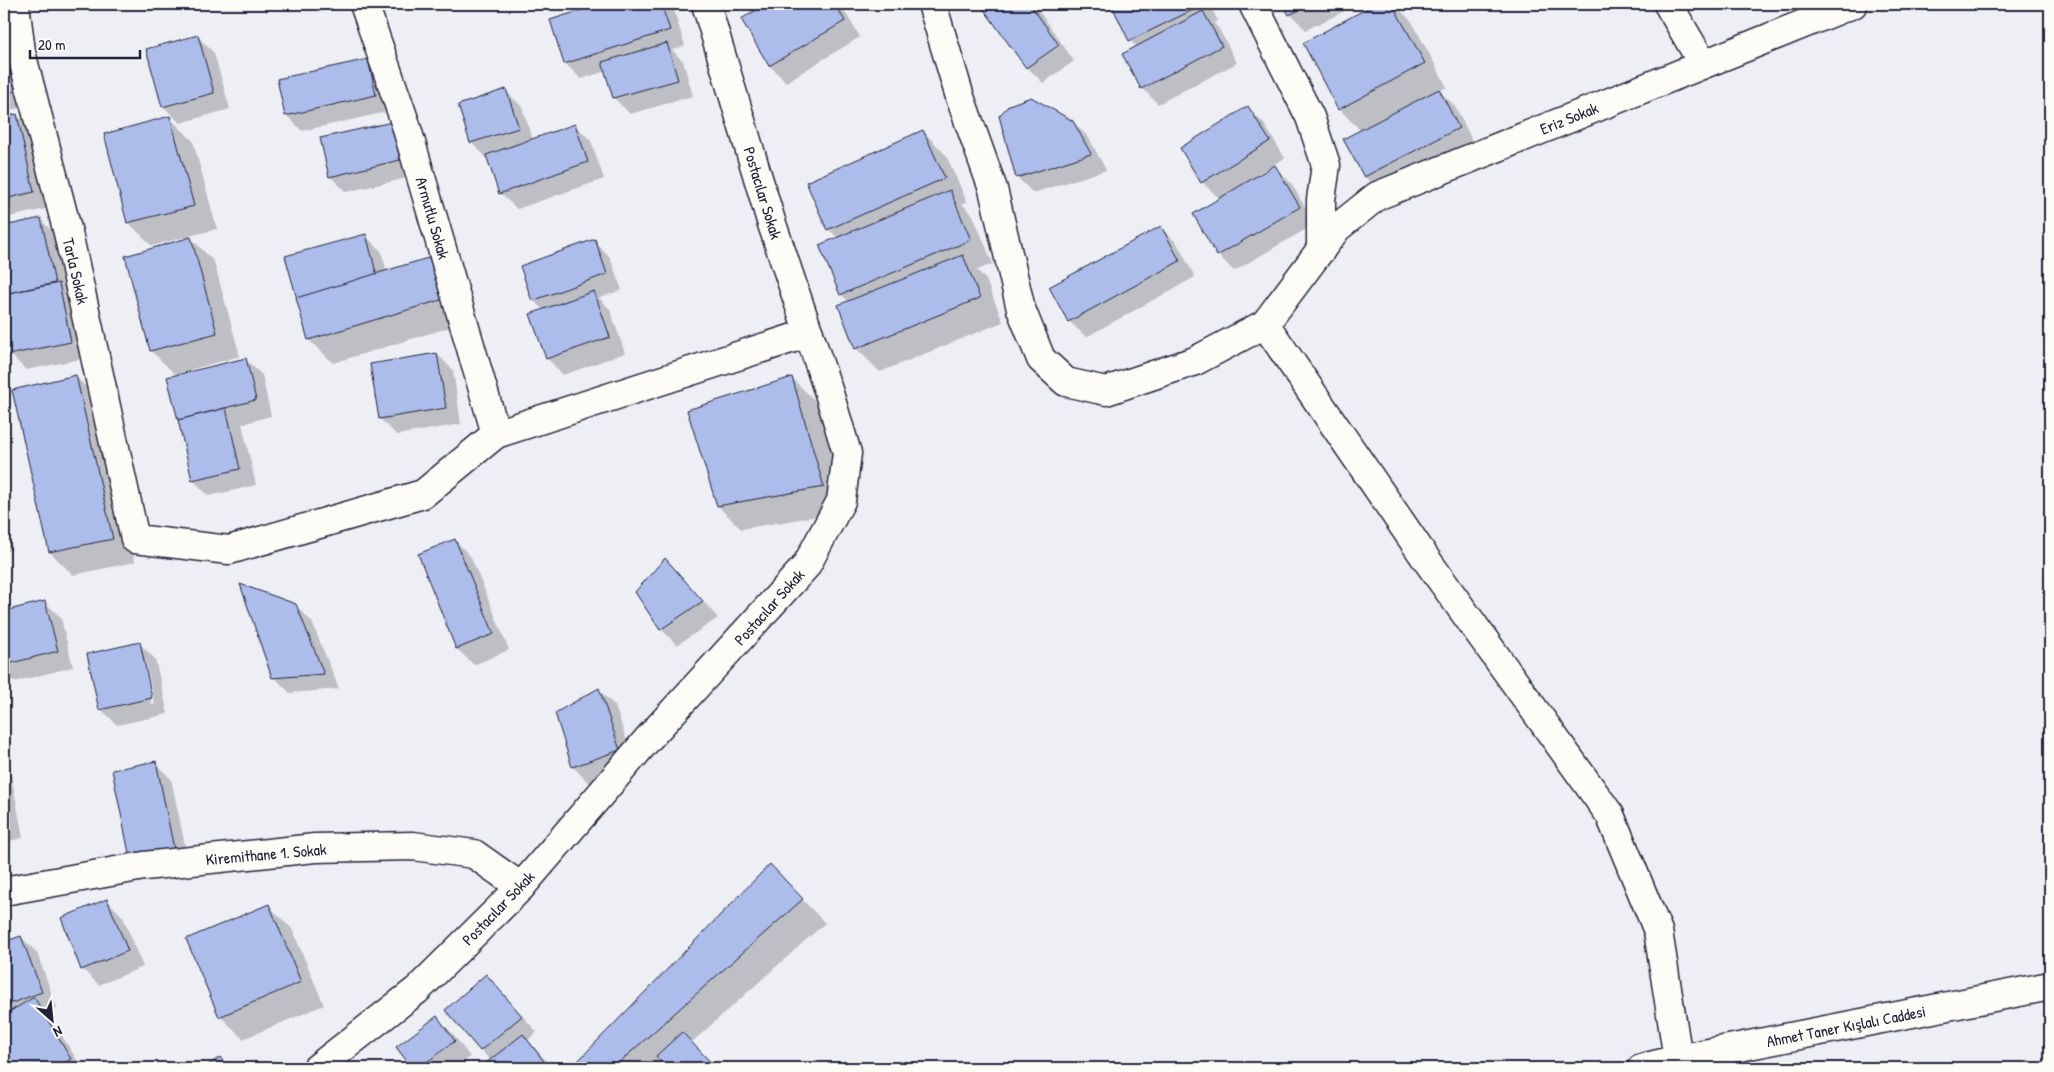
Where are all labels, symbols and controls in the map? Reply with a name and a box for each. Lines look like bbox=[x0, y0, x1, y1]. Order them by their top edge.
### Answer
scale bar bbox=[30, 28, 140, 60]
text: 20 m bbox=[38, 34, 65, 55]
street label: Eriz Sokak bbox=[1537, 96, 1602, 140]
street label: Postacılar Sokak bbox=[739, 144, 788, 242]
street label: Armutlu Sokak bbox=[411, 174, 455, 262]
street label: Tarla Sokak bbox=[58, 236, 94, 307]
street label: Postacılar Sokak bbox=[729, 564, 809, 650]
street label: Kiremithane 1. Sokak bbox=[205, 838, 328, 870]
street label: Postacılar Sokak bbox=[457, 866, 539, 950]
north arrow bbox=[28, 994, 78, 1044]
street label: Ahmet Taner Kışlalı Caddesi bbox=[1764, 1000, 1928, 1052]
text: N bbox=[50, 1022, 66, 1042]

